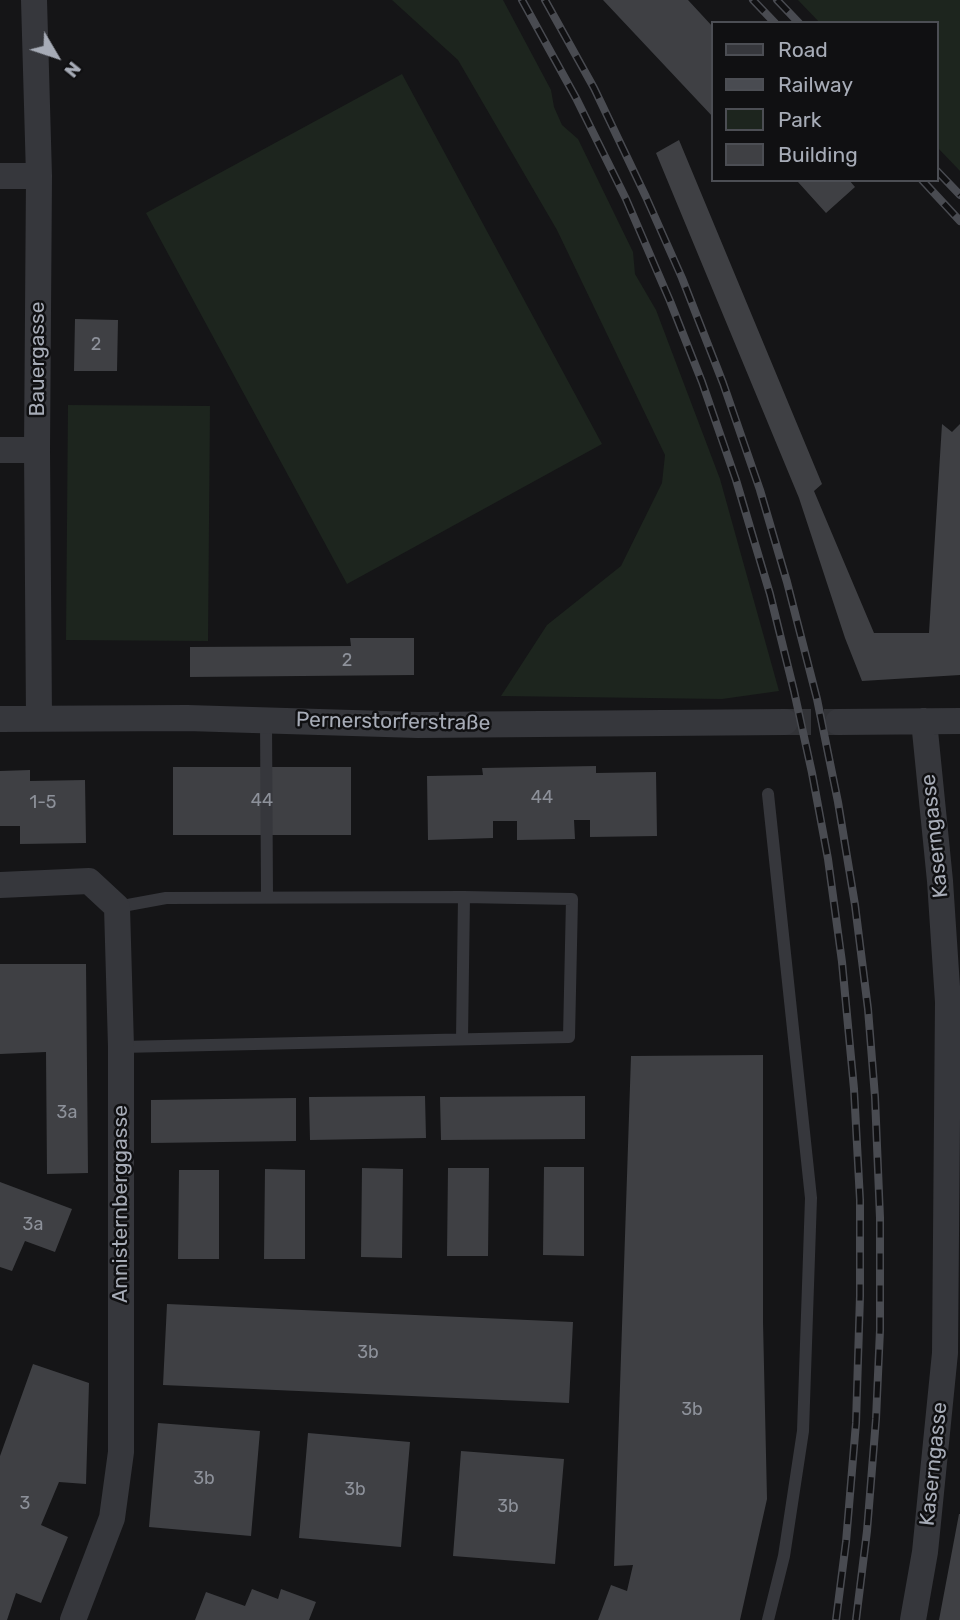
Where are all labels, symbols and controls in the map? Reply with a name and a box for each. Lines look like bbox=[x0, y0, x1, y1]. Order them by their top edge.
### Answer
north arrow bbox=[21, 21, 91, 91]
legend bbox=[712, 21, 939, 182]
text: Road bbox=[778, 37, 828, 62]
text: N bbox=[59, 57, 86, 82]
text: Railway bbox=[778, 72, 853, 97]
text: Park bbox=[778, 107, 822, 132]
text: Building bbox=[778, 142, 858, 167]
street label: Bauergasse bbox=[25, 301, 51, 417]
house number: 2 bbox=[91, 334, 101, 356]
house number: 2 bbox=[342, 650, 352, 672]
street label: Pernerstorferstraße bbox=[296, 708, 490, 736]
street label: Kaserngasse bbox=[916, 773, 954, 899]
house number: 44 bbox=[531, 787, 553, 809]
house number: 44 bbox=[251, 790, 273, 812]
house number: 1-5 bbox=[30, 792, 56, 814]
house number: 3a bbox=[57, 1102, 77, 1124]
street label: Annisternberggasse bbox=[108, 1105, 134, 1303]
house number: 3a bbox=[23, 1214, 43, 1236]
house number: 3b bbox=[357, 1342, 379, 1364]
house number: 3b bbox=[681, 1399, 703, 1421]
street label: Kaserngasse bbox=[915, 1401, 953, 1527]
house number: 3b bbox=[193, 1468, 215, 1490]
house number: 3b bbox=[344, 1479, 366, 1501]
house number: 3 bbox=[20, 1493, 30, 1515]
house number: 3b bbox=[497, 1496, 519, 1518]

